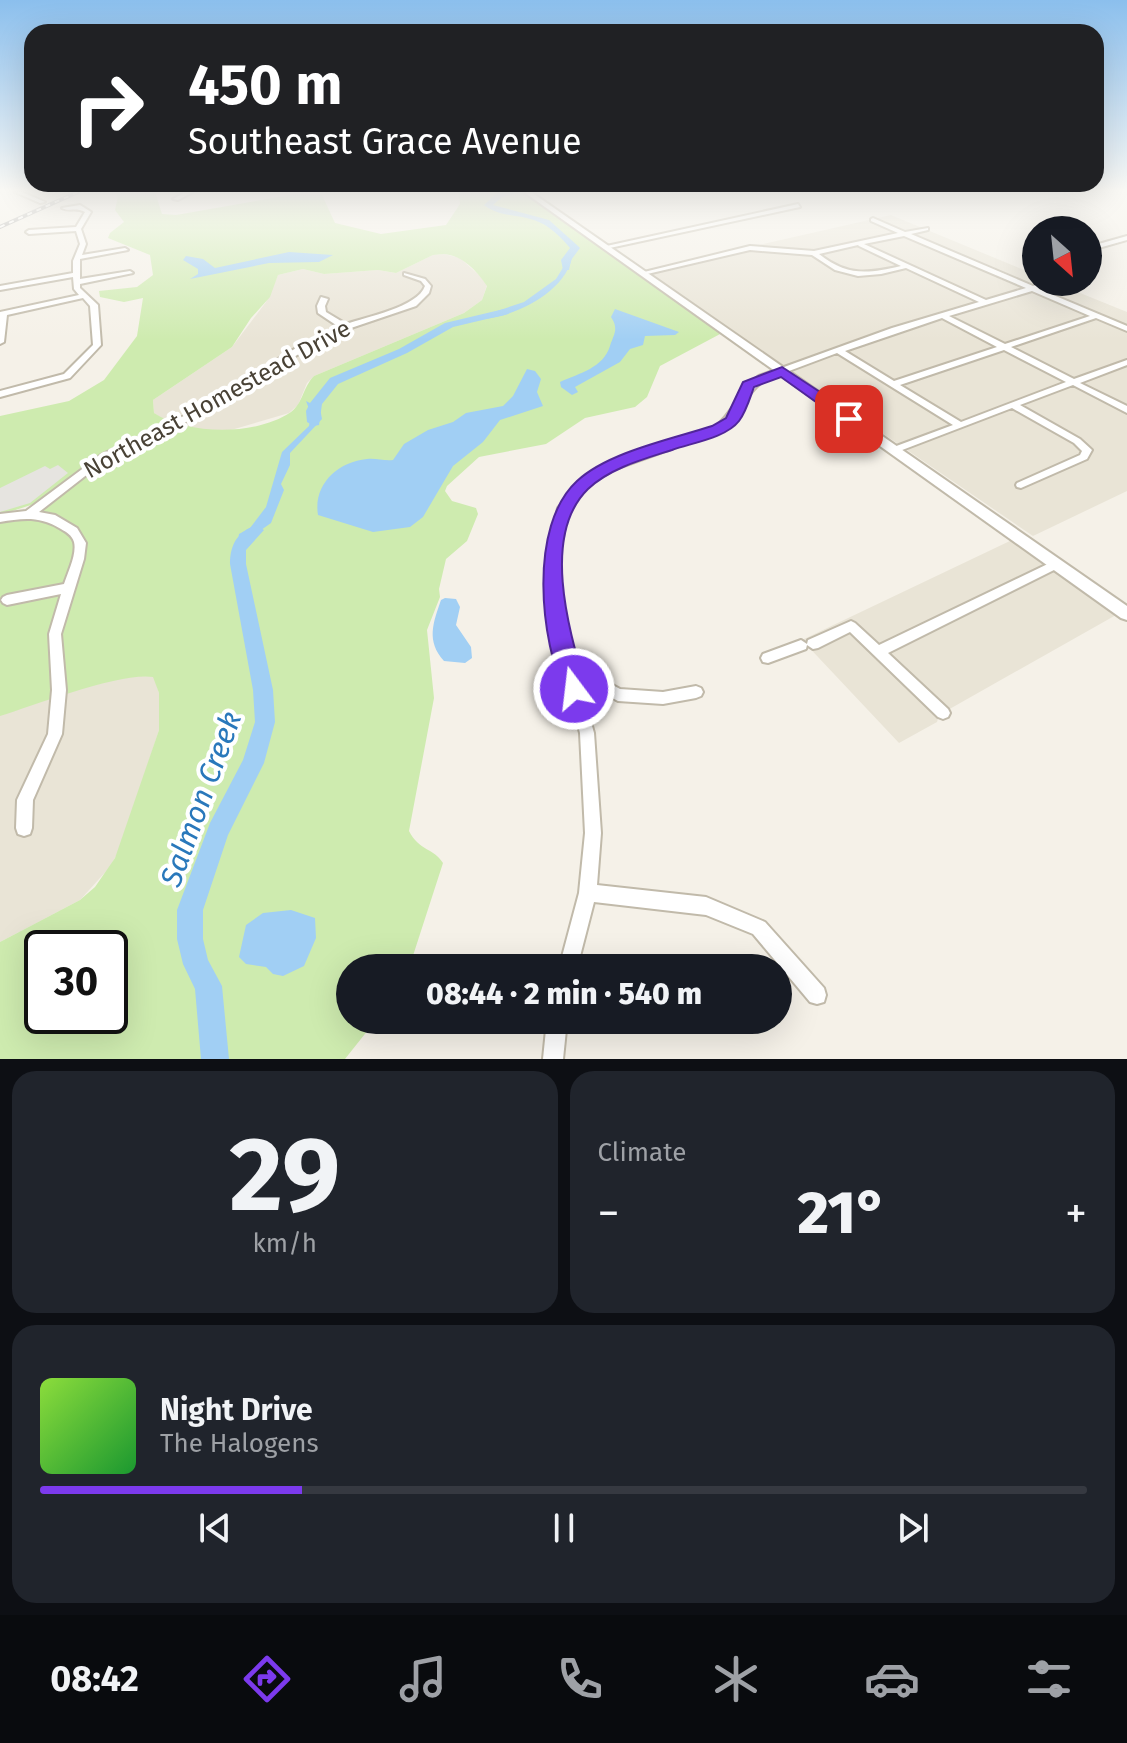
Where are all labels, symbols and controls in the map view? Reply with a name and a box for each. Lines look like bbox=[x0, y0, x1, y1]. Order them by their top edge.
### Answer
text: 450 m bbox=[188, 52, 342, 119]
icon: right bbox=[56, 56, 160, 160]
text: Southeast Grace Avenue bbox=[188, 120, 582, 164]
north arrow bbox=[1022, 216, 1102, 296]
map controls bbox=[1022, 216, 1102, 296]
street label: Northeast Homestead Drive bbox=[79, 314, 355, 484]
pin bbox=[815, 385, 883, 453]
icon: arrive bbox=[827, 397, 871, 441]
position arrow bbox=[532, 647, 616, 731]
water label: Salmon Creek bbox=[152, 706, 249, 892]
speed limit sign: 30 bbox=[24, 930, 128, 1034]
text: 08:44 · 2 min · 540 m bbox=[426, 976, 702, 1012]
text: 29 bbox=[229, 1113, 340, 1238]
text: Climate bbox=[598, 1137, 686, 1168]
text: 21° bbox=[797, 1177, 887, 1249]
text: − bbox=[598, 1187, 620, 1240]
text: + bbox=[1065, 1187, 1087, 1240]
text: km/h bbox=[253, 1228, 317, 1259]
text: Night Drive bbox=[160, 1392, 313, 1428]
text: The Halogens bbox=[160, 1428, 319, 1459]
icon: previous bbox=[193, 1506, 237, 1550]
icon: pause bbox=[542, 1506, 586, 1550]
icon: next bbox=[891, 1506, 935, 1550]
icon: directions bbox=[239, 1651, 295, 1707]
icon: music bbox=[395, 1651, 451, 1707]
icon: phone bbox=[552, 1651, 608, 1707]
icon: climate bbox=[708, 1651, 764, 1707]
icon: car bbox=[864, 1651, 920, 1707]
icon: filters bbox=[1021, 1651, 1077, 1707]
text: 08:42 bbox=[50, 1657, 139, 1701]

